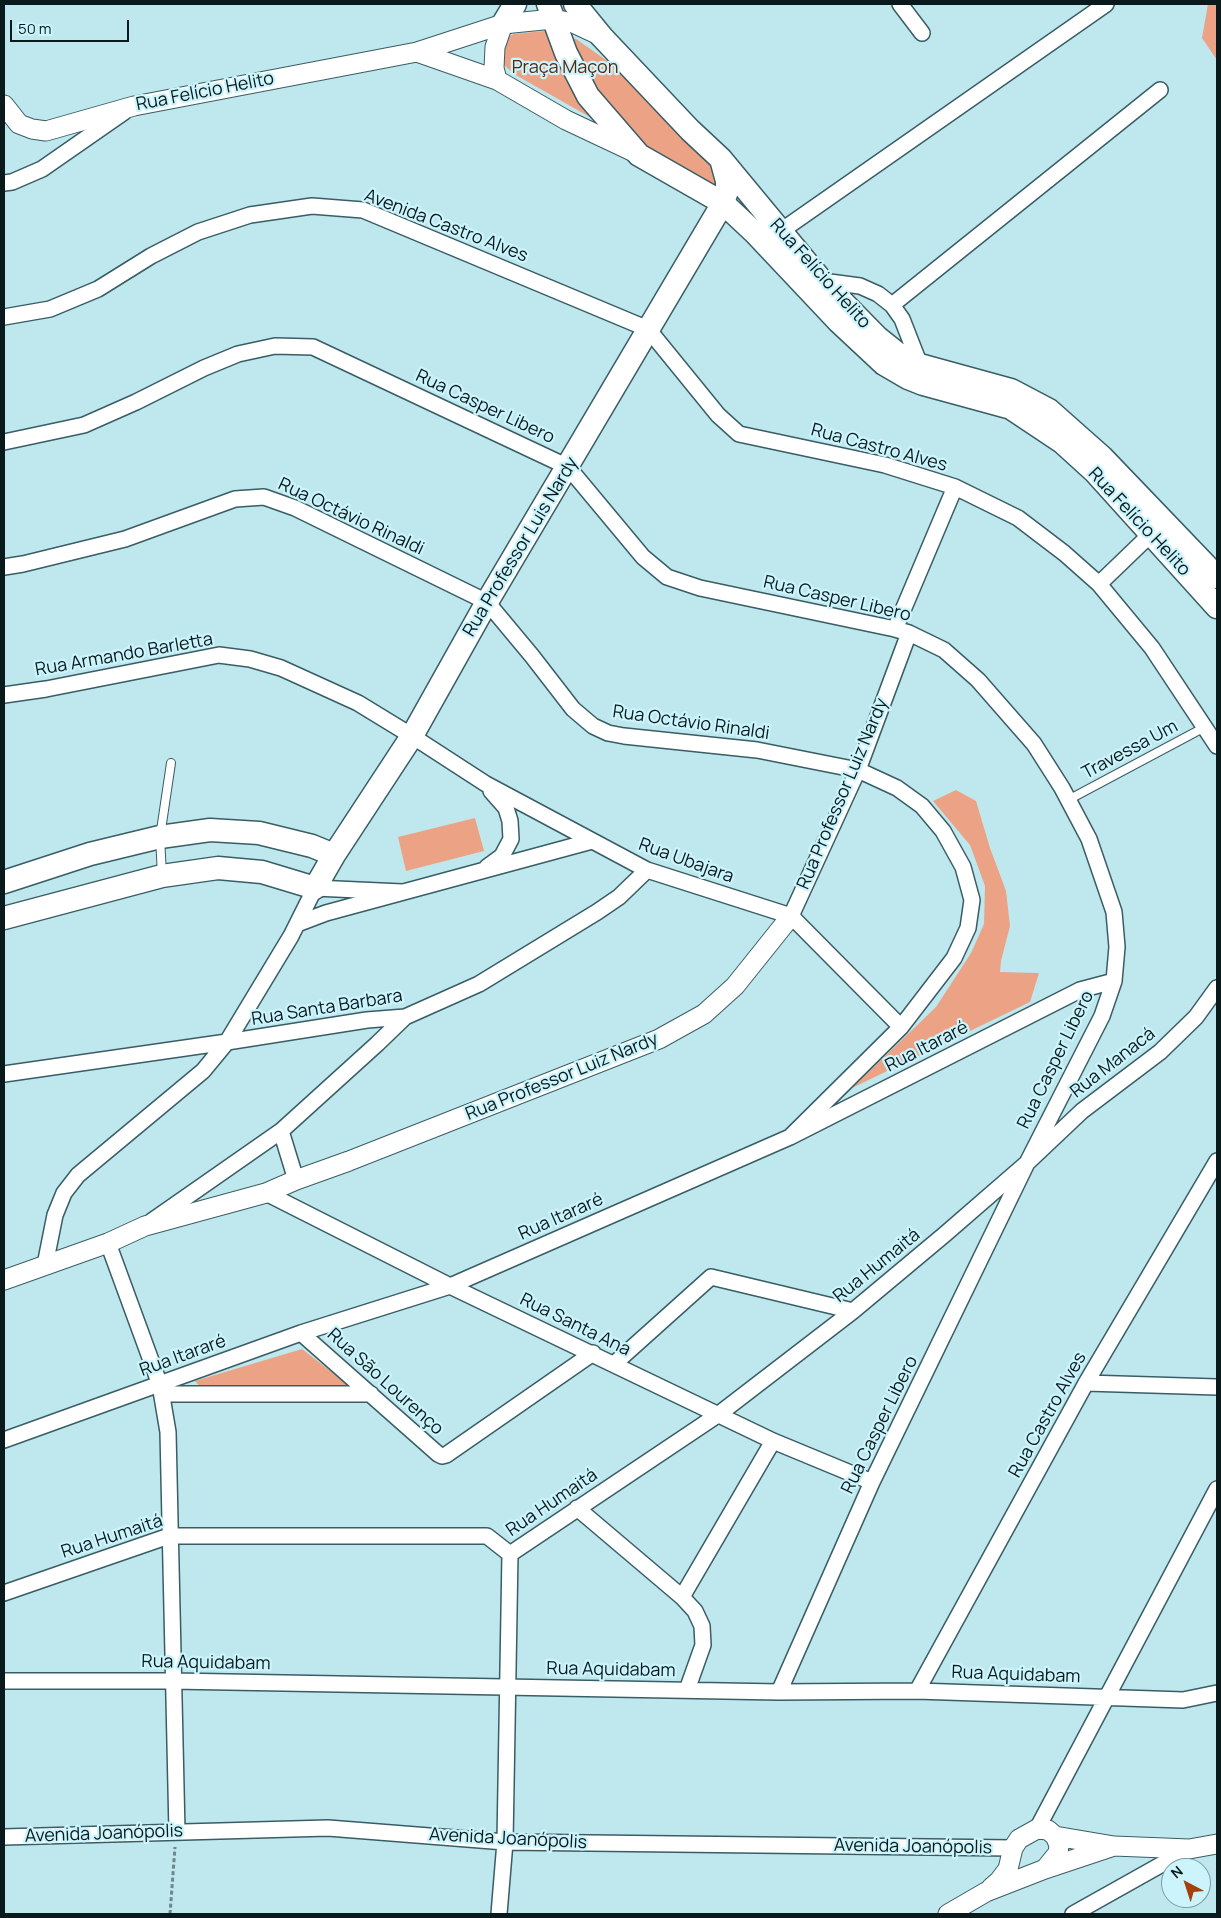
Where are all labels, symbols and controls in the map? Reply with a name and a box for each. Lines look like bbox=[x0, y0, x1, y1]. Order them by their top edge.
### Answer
scale bar bbox=[12, 10, 131, 42]
text: 50 m bbox=[18, 18, 52, 39]
park label: Praça Maçon bbox=[512, 57, 618, 79]
street label: Rua Felício Helito bbox=[134, 68, 276, 116]
street label: Avenida Castro Alves bbox=[361, 185, 531, 267]
street label: Rua Felício Helito bbox=[765, 215, 875, 333]
street label: Rua Casper Libero bbox=[412, 365, 558, 449]
street label: Rua Castro Alves bbox=[809, 419, 949, 477]
street label: Rua Professor Luis Nardy bbox=[459, 453, 583, 641]
street label: Rua Felício Helito bbox=[1083, 463, 1195, 581]
street label: Rua Octávio Rinaldi bbox=[275, 474, 427, 560]
street label: Rua Casper Libero bbox=[761, 572, 913, 626]
street label: Rua Armando Barletta bbox=[34, 629, 214, 681]
street label: Rua Professor Luiz Nardy bbox=[793, 695, 893, 893]
street label: Rua Octávio Rinaldi bbox=[611, 701, 771, 745]
street label: Travessa Um bbox=[1078, 716, 1182, 784]
street label: Rua Ubajara bbox=[636, 834, 736, 888]
street label: Rua Santa Barbara bbox=[250, 985, 404, 1031]
street label: Rua Casper Libero bbox=[1013, 988, 1099, 1132]
street label: Rua Itararé bbox=[882, 1017, 972, 1077]
street label: Rua Manacá bbox=[1066, 1023, 1160, 1103]
street label: Rua Professor Luiz Nardy bbox=[463, 1028, 661, 1126]
street label: Rua Itararé bbox=[515, 1189, 607, 1245]
street label: Rua Humaitá bbox=[829, 1224, 925, 1308]
street label: Rua Santa Ana bbox=[516, 1289, 634, 1361]
street label: Rua São Lourenço bbox=[322, 1324, 448, 1440]
street label: Rua Itararé bbox=[137, 1330, 229, 1382]
street label: Rua Castro Alves bbox=[1005, 1348, 1091, 1482]
street label: Rua Casper Libero bbox=[837, 1353, 923, 1497]
street label: Rua Humaitá bbox=[502, 1465, 602, 1541]
street label: Rua Humaitá bbox=[59, 1510, 165, 1564]
street label: Rua Aquidabam bbox=[141, 1651, 271, 1675]
street label: Rua Aquidabam bbox=[546, 1658, 676, 1682]
street label: Rua Aquidabam bbox=[951, 1662, 1081, 1688]
street label: Avenida Joanópolis bbox=[25, 1820, 183, 1848]
street label: Avenida Joanópolis bbox=[428, 1824, 588, 1854]
street label: Avenida Joanópolis bbox=[834, 1835, 992, 1859]
north arrow bbox=[1161, 1858, 1211, 1908]
text: N bbox=[1167, 1861, 1187, 1882]

